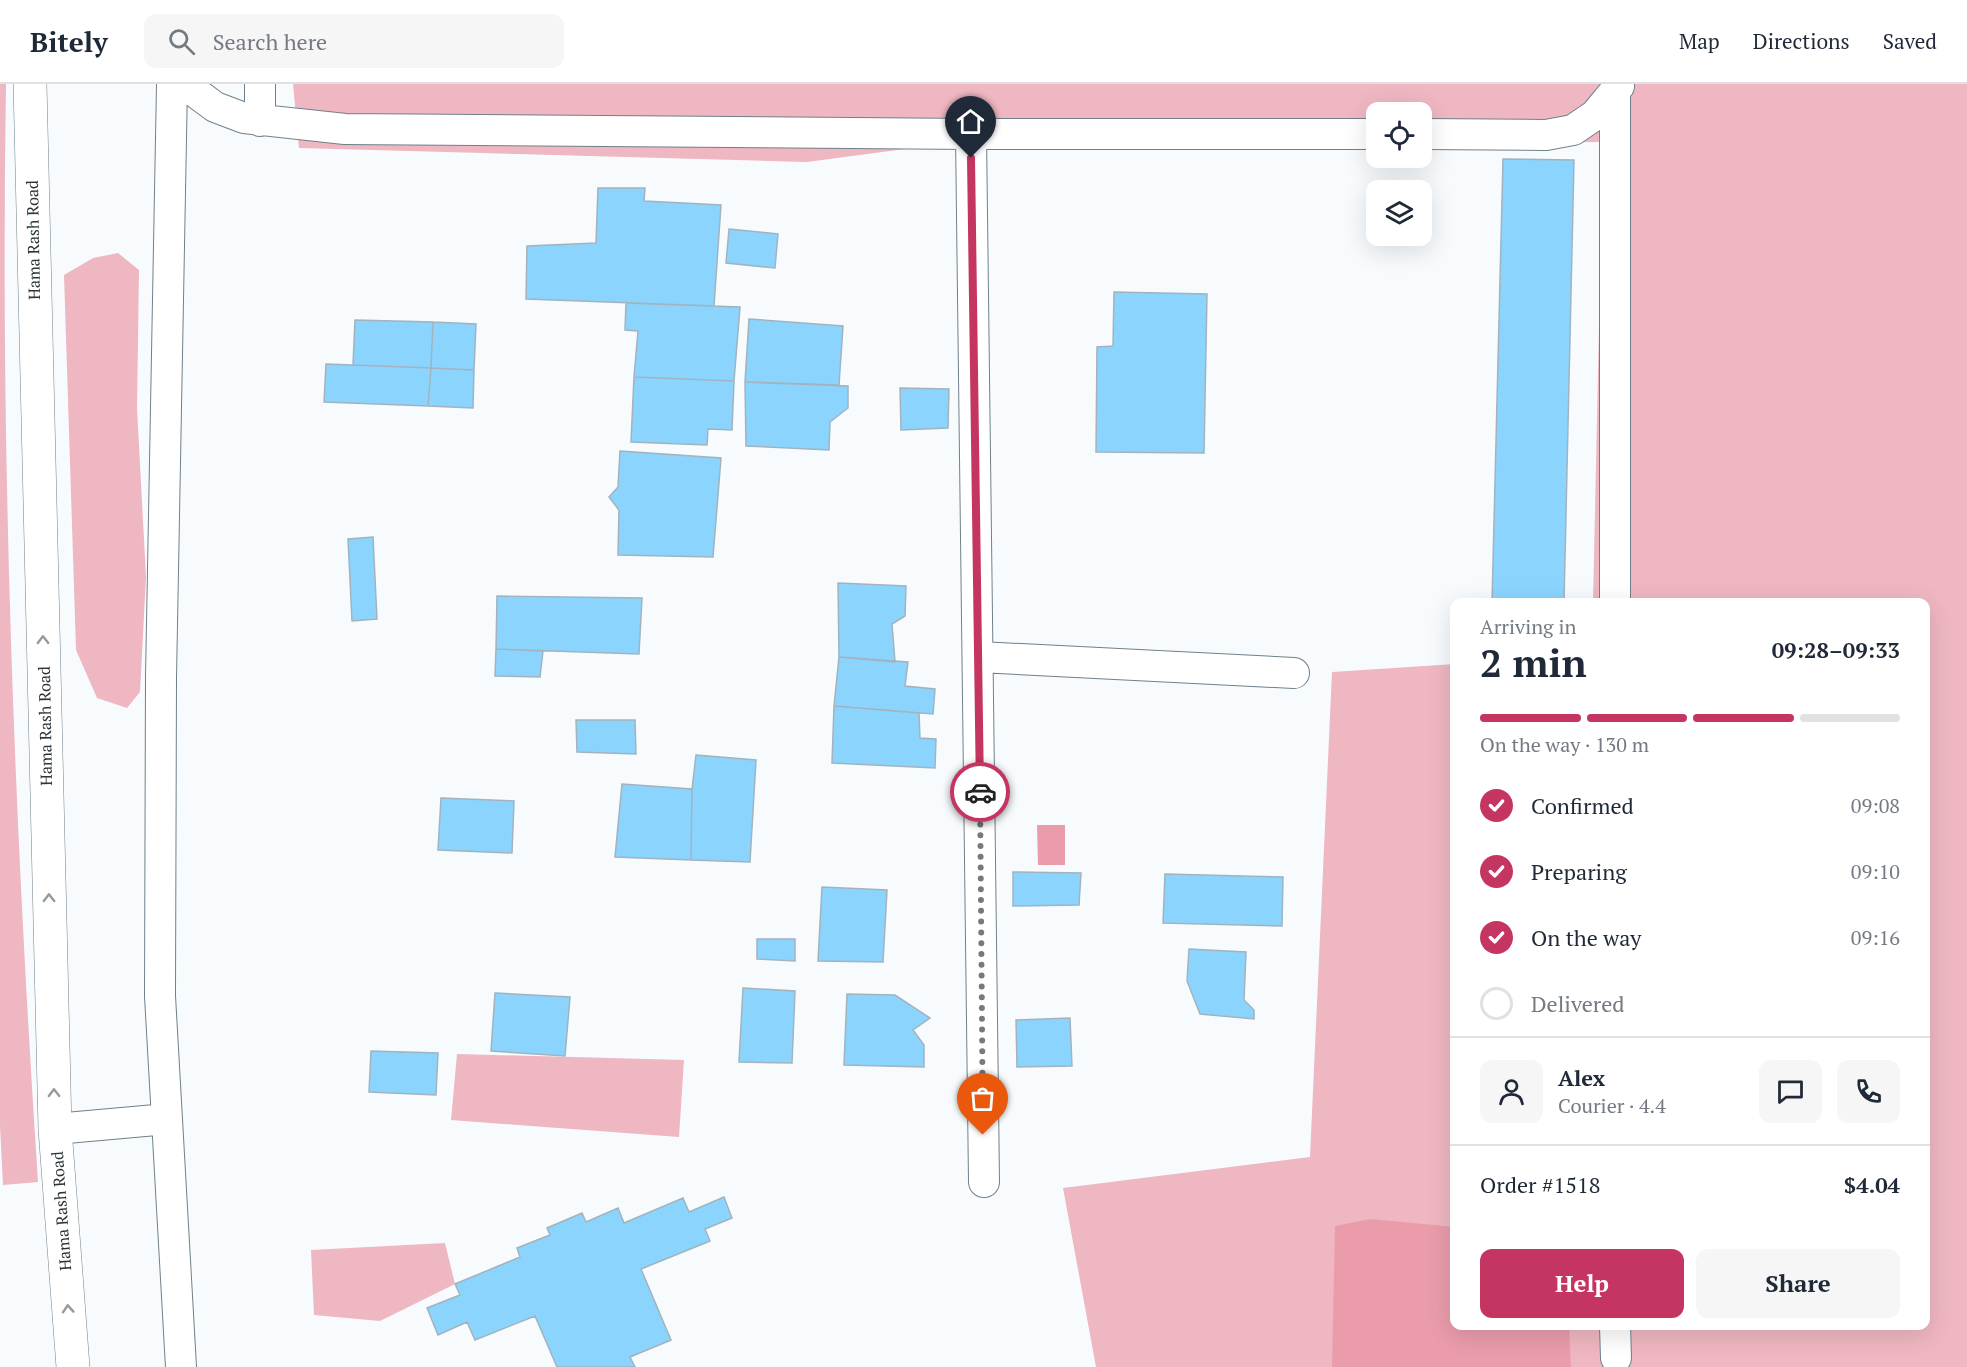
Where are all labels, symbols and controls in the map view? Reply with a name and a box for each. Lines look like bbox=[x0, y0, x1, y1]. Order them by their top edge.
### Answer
search box bbox=[144, 14, 564, 68]
text: Bitely bbox=[30, 23, 108, 60]
icon: search bbox=[165, 25, 198, 58]
text: Search here bbox=[213, 27, 327, 56]
text: Map bbox=[1679, 27, 1720, 55]
text: Directions bbox=[1753, 27, 1850, 55]
text: Saved bbox=[1883, 27, 1937, 55]
pin bbox=[945, 96, 996, 158]
map controls bbox=[1366, 102, 1432, 246]
button: locate bbox=[1366, 102, 1432, 168]
icon: home bbox=[954, 105, 987, 138]
street label: Hama Rash Road bbox=[21, 180, 45, 300]
button: layers bbox=[1366, 180, 1432, 246]
text: Arriving in bbox=[1480, 613, 1576, 640]
text: 09:28–09:33 bbox=[1772, 635, 1900, 664]
one-way arrow bbox=[36, 636, 49, 645]
text: 2 min bbox=[1480, 636, 1587, 688]
street label: Hama Rash Road bbox=[33, 666, 57, 786]
text: On the way · 130 m bbox=[1480, 731, 1649, 758]
courier bbox=[950, 762, 1010, 822]
icon: car bbox=[964, 776, 997, 809]
icon: check bbox=[1480, 789, 1513, 822]
text: Confirmed bbox=[1531, 791, 1634, 820]
text: 09:08 bbox=[1851, 792, 1900, 819]
icon: check bbox=[1480, 855, 1513, 888]
text: Preparing bbox=[1531, 857, 1627, 886]
text: 09:10 bbox=[1851, 858, 1900, 885]
one-way arrow bbox=[43, 894, 56, 903]
icon: check bbox=[1480, 921, 1513, 954]
text: On the way bbox=[1531, 923, 1641, 952]
text: 09:16 bbox=[1851, 924, 1900, 951]
text: Delivered bbox=[1531, 989, 1624, 1018]
button: person bbox=[1480, 1060, 1543, 1123]
button: chat bbox=[1759, 1060, 1822, 1123]
button: phone bbox=[1837, 1060, 1900, 1123]
text: Alex bbox=[1558, 1063, 1605, 1092]
pin bbox=[957, 1073, 1008, 1135]
icon: bag bbox=[966, 1082, 999, 1115]
one-way arrow bbox=[48, 1089, 61, 1098]
text: Courier · 4.4 bbox=[1558, 1092, 1666, 1119]
street label: Hama Rash Road bbox=[46, 1150, 76, 1271]
text: Order #1518 bbox=[1480, 1170, 1600, 1199]
text: $4.04 bbox=[1844, 1170, 1900, 1199]
button: Help bbox=[1480, 1249, 1684, 1318]
button: Share bbox=[1696, 1249, 1900, 1318]
one-way arrow bbox=[61, 1304, 74, 1313]

